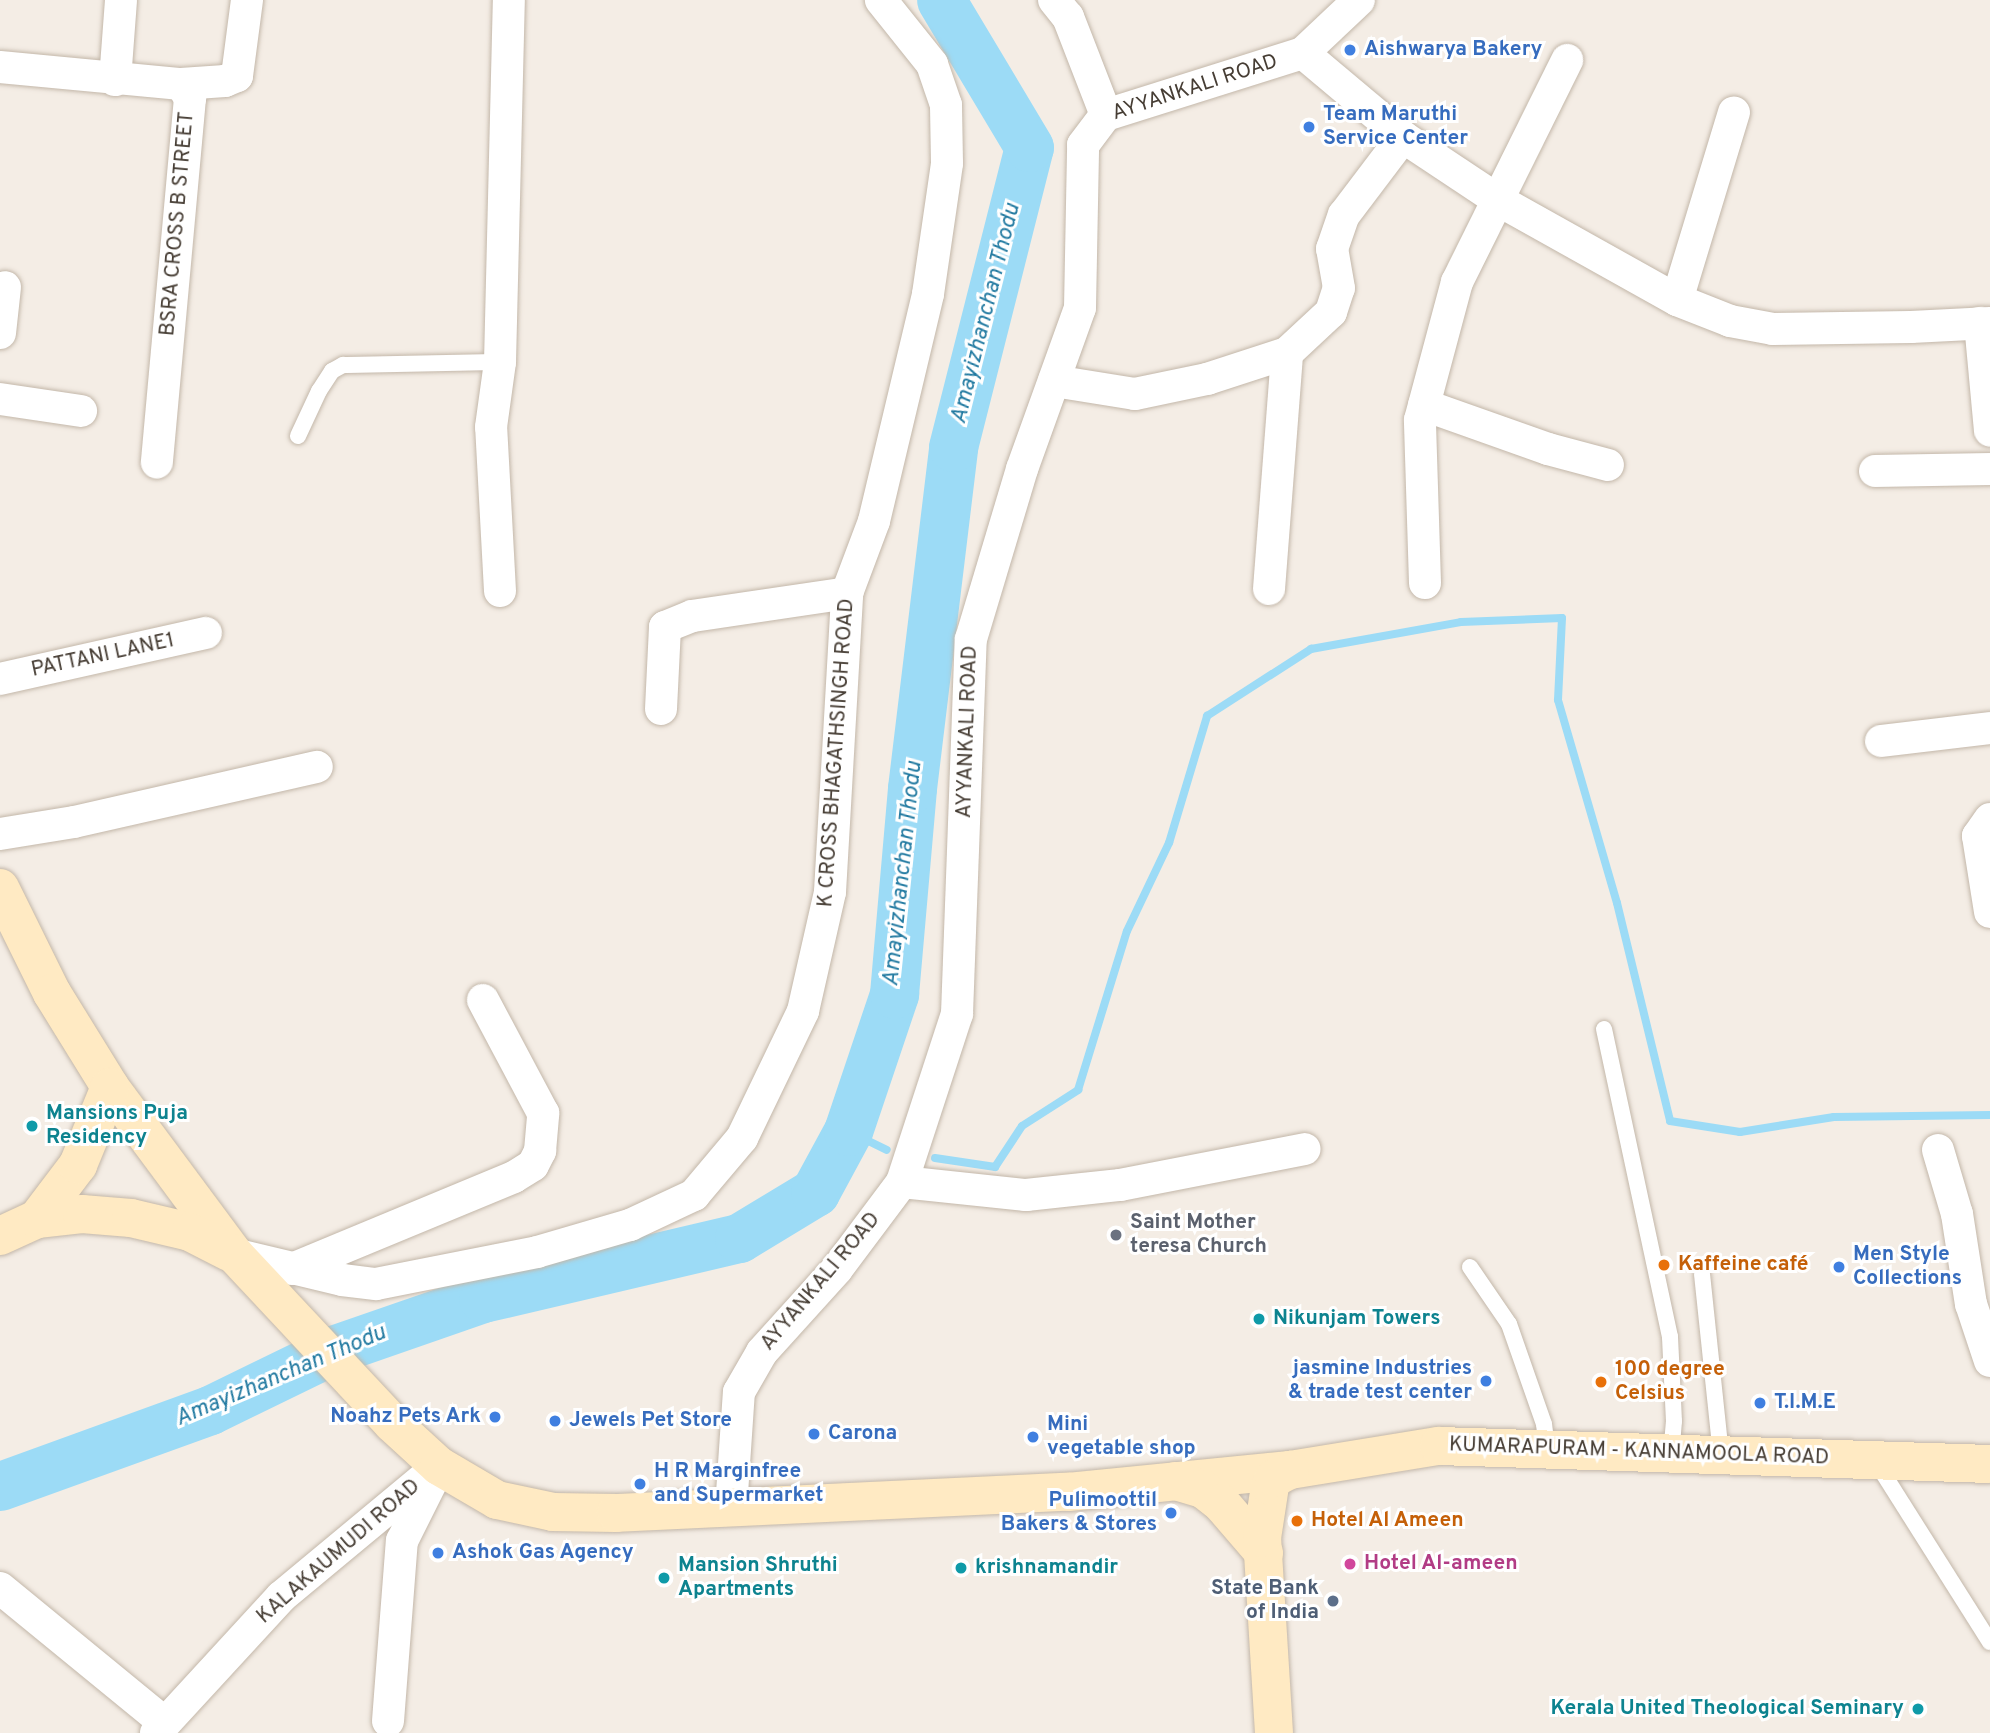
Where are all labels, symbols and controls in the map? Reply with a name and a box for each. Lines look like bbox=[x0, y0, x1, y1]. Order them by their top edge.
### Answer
place label: Aishwarya Bakery bbox=[1364, 37, 1543, 63]
marker: Aishwarya Bakery bbox=[1342, 42, 1358, 58]
street label: AYYANKALI ROAD bbox=[1109, 49, 1281, 127]
place label: Team Maruthi Service Center bbox=[1323, 102, 1468, 152]
street label: BSRA CROSS B STREET bbox=[156, 110, 200, 338]
marker: Team Maruthi Service Center bbox=[1301, 119, 1317, 135]
water label: Amayizhanchan Thodu bbox=[946, 201, 1028, 427]
street label: K CROSS BHAGATHSINGH ROAD bbox=[814, 598, 860, 908]
street label: PATTANI LANE1 bbox=[29, 629, 177, 683]
street label: AYYANKALI ROAD bbox=[952, 645, 984, 819]
water label: Amayizhanchan Thodu bbox=[878, 760, 930, 988]
place label: Mansions Puja Residency bbox=[46, 1101, 188, 1151]
marker: Mansions Puja Residency bbox=[24, 1118, 40, 1134]
street label: AYYANKALI ROAD bbox=[756, 1208, 886, 1356]
place label: Saint Mother teresa Church bbox=[1130, 1210, 1267, 1260]
marker: Saint Mother teresa Church bbox=[1108, 1227, 1124, 1243]
place label: Men Style Collections bbox=[1853, 1242, 1962, 1292]
place label: Kaffeine café bbox=[1678, 1252, 1808, 1278]
marker: Kaffeine café bbox=[1656, 1257, 1672, 1273]
marker: Men Style Collections bbox=[1831, 1259, 1847, 1275]
place label: Nikunjam Towers bbox=[1273, 1306, 1440, 1332]
marker: Nikunjam Towers bbox=[1251, 1311, 1267, 1327]
water label: Amayizhanchan Thodu bbox=[171, 1320, 391, 1434]
place label: jasmine Industries & trade test center bbox=[1288, 1356, 1472, 1406]
place label: 100 degree Celsius bbox=[1615, 1357, 1725, 1407]
marker: jasmine Industries & trade test center bbox=[1478, 1373, 1494, 1389]
marker: 100 degree Celsius bbox=[1593, 1374, 1609, 1390]
place label: T.I.M.E bbox=[1774, 1390, 1836, 1416]
marker: T.I.M.E bbox=[1752, 1395, 1768, 1411]
place label: Noahz Pets Ark bbox=[329, 1404, 481, 1430]
place label: Jewels Pet Store bbox=[569, 1408, 732, 1434]
marker: Noahz Pets Ark bbox=[487, 1409, 503, 1425]
place label: Mini vegetable shop bbox=[1047, 1412, 1196, 1462]
marker: Jewels Pet Store bbox=[547, 1413, 563, 1429]
place label: Carona bbox=[828, 1421, 897, 1447]
marker: Carona bbox=[806, 1426, 822, 1442]
marker: Mini vegetable shop bbox=[1025, 1429, 1041, 1445]
street label: KUMARAPURAM - KANNAMOOLA ROAD bbox=[1448, 1433, 1830, 1471]
place label: H R Marginfree and Supermarket bbox=[654, 1459, 824, 1509]
street label: KALAKAUMUDI ROAD bbox=[252, 1474, 426, 1630]
marker: H R Marginfree and Supermarket bbox=[632, 1476, 648, 1492]
place label: Pulimoottil Bakers & Stores bbox=[1001, 1488, 1157, 1538]
marker: Pulimoottil Bakers & Stores bbox=[1163, 1505, 1179, 1521]
place label: Hotel Al Ameen bbox=[1311, 1508, 1465, 1534]
marker: Hotel Al Ameen bbox=[1289, 1513, 1305, 1529]
place label: Ashok Gas Agency bbox=[452, 1540, 634, 1566]
marker: Ashok Gas Agency bbox=[430, 1545, 446, 1561]
place label: Hotel Al-ameen bbox=[1364, 1551, 1518, 1577]
place label: Mansion Shruthi Apartments bbox=[678, 1553, 838, 1603]
place label: krishnamandir bbox=[975, 1555, 1118, 1581]
marker: Hotel Al-ameen bbox=[1342, 1556, 1358, 1572]
marker: krishnamandir bbox=[953, 1560, 969, 1576]
marker: Mansion Shruthi Apartments bbox=[656, 1570, 672, 1586]
place label: State Bank of India bbox=[1211, 1576, 1319, 1626]
marker: State Bank of India bbox=[1325, 1593, 1341, 1609]
place label: Kerala United Theological Seminary bbox=[1551, 1696, 1904, 1722]
marker: Kerala United Theological Seminary bbox=[1910, 1701, 1926, 1717]

